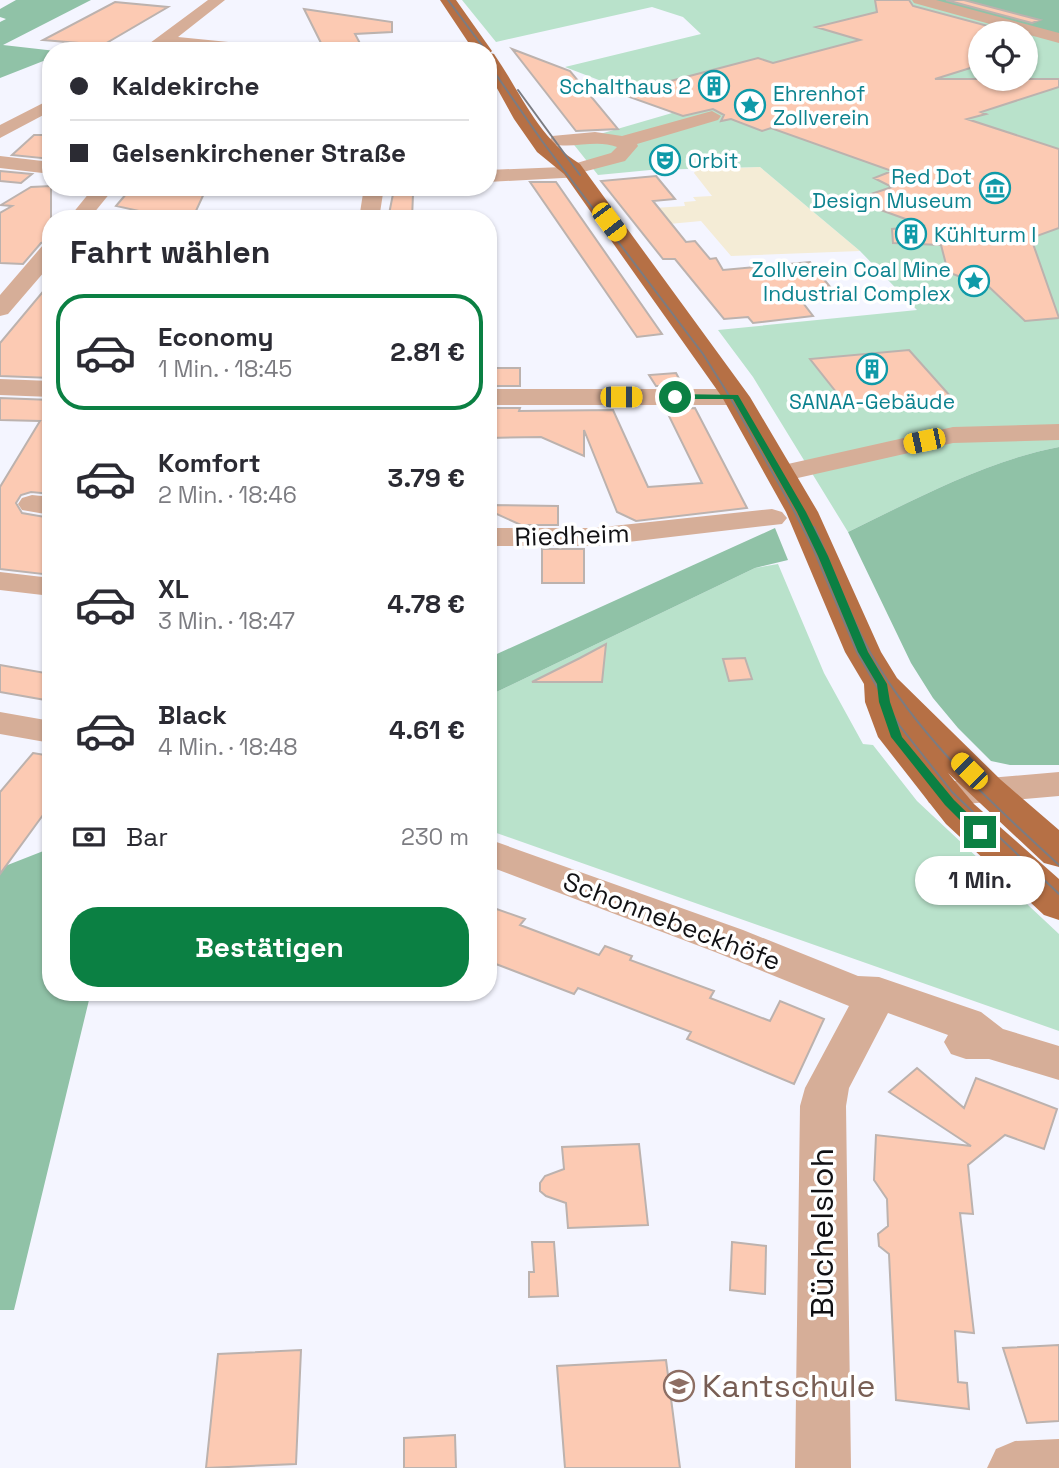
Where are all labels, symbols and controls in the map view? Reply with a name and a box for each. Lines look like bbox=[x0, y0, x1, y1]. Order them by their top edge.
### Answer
map controls bbox=[968, 21, 1038, 91]
button: locate bbox=[968, 21, 1038, 91]
text: Kaldekirche bbox=[112, 69, 259, 103]
building icon: Schalthaus 2 bbox=[697, 69, 731, 103]
place label: Schalthaus 2 bbox=[559, 73, 691, 100]
place label: Ehrenhof Zollverein bbox=[773, 80, 869, 131]
place icon: Ehrenhof Zollverein bbox=[733, 88, 767, 122]
text: Gelsenkirchener Straße bbox=[112, 136, 406, 170]
theatre icon: Orbit bbox=[648, 143, 682, 177]
place label: Orbit bbox=[688, 147, 738, 174]
place label: Red Dot Design Museum bbox=[812, 163, 972, 214]
museum icon: Red Dot Design Museum bbox=[978, 171, 1012, 205]
car bbox=[588, 199, 631, 245]
building icon: Kühlturm I bbox=[894, 217, 928, 251]
place label: Kühlturm I bbox=[934, 221, 1036, 248]
text: Fahrt wählen bbox=[70, 232, 270, 272]
place label: Zollverein Coal Mine Industrial Complex bbox=[752, 256, 951, 307]
place icon: Zollverein Coal Mine Industrial Complex bbox=[957, 264, 991, 298]
text: Economy bbox=[158, 320, 274, 354]
icon: car bbox=[74, 321, 137, 384]
text: 2.81 € bbox=[390, 335, 465, 369]
building icon: SANAA-Gebäude bbox=[855, 352, 889, 386]
text: 1 Min. · 18:45 bbox=[158, 354, 292, 384]
route start bbox=[659, 381, 691, 413]
car bbox=[601, 387, 643, 408]
place label: SANAA-Gebäude bbox=[789, 388, 955, 415]
car bbox=[902, 426, 947, 456]
text: Komfort bbox=[158, 446, 261, 480]
icon: car bbox=[74, 447, 137, 510]
text: 3.79 € bbox=[388, 461, 465, 495]
text: 2 Min. · 18:46 bbox=[158, 480, 297, 510]
street label: Riedheim bbox=[514, 516, 630, 554]
text: XL bbox=[158, 572, 189, 606]
icon: car bbox=[74, 573, 137, 636]
text: 4.78 € bbox=[387, 587, 465, 621]
text: 3 Min. · 18:47 bbox=[158, 606, 295, 636]
text: Black bbox=[158, 698, 227, 732]
icon: car bbox=[74, 699, 137, 762]
text: 4.61 € bbox=[389, 713, 465, 747]
text: 4 Min. · 18:48 bbox=[158, 732, 298, 762]
car bbox=[947, 749, 992, 793]
route end bbox=[964, 816, 996, 848]
icon: cash bbox=[70, 818, 108, 856]
text: Bar bbox=[126, 820, 168, 854]
text: 230 m bbox=[401, 822, 469, 852]
callout: 1 Min. bbox=[915, 856, 1045, 906]
street label: Schonnebeckhöfe bbox=[558, 864, 786, 978]
text: 1 Min. bbox=[948, 865, 1012, 895]
button: Bestätigen bbox=[70, 907, 469, 987]
street label: Büchelsloh bbox=[802, 1148, 842, 1318]
place label: Kantschule bbox=[702, 1366, 876, 1406]
school or university icon: Kantschule bbox=[662, 1369, 696, 1403]

